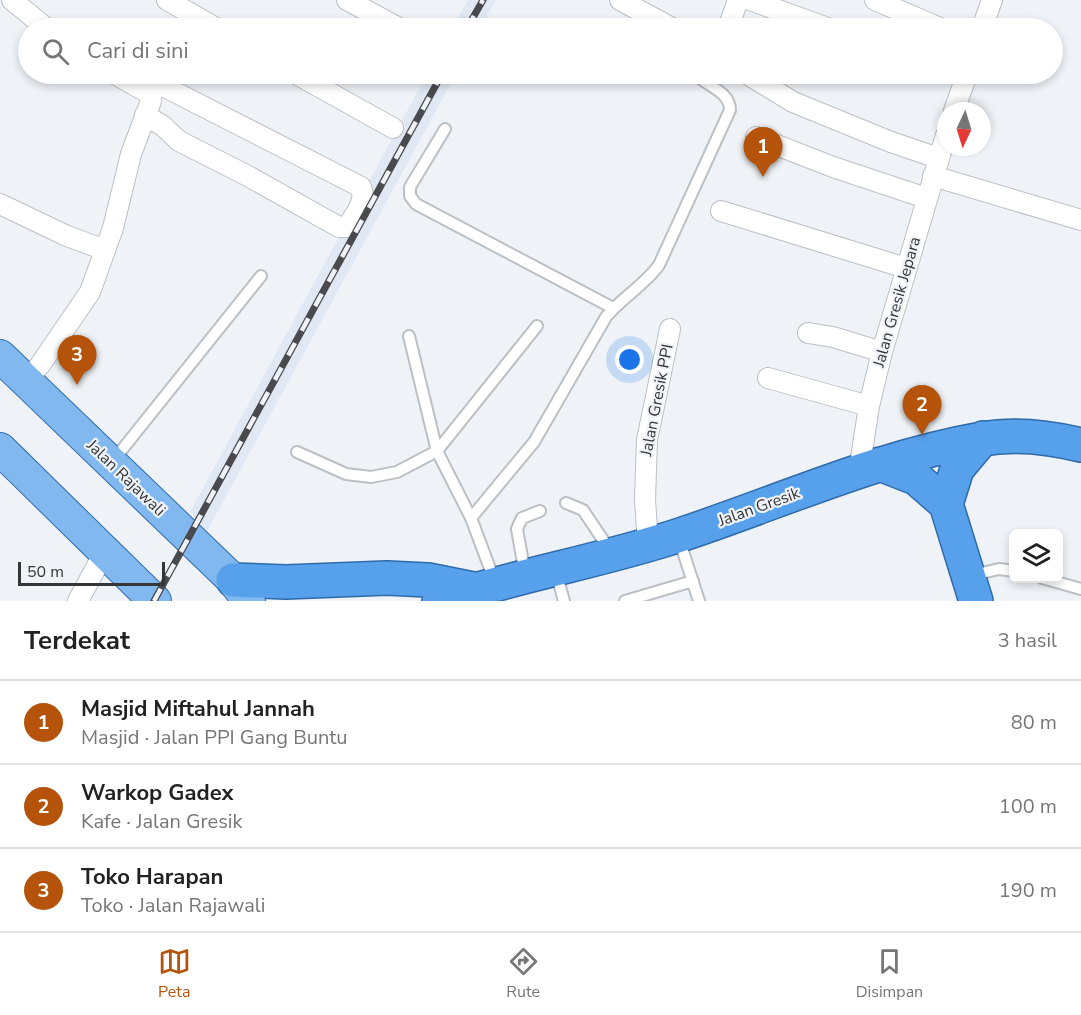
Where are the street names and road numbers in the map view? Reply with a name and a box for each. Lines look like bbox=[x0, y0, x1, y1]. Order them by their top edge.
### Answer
street label: Jalan Gresik Jepara bbox=[868, 234, 926, 371]
street label: Jalan Gresik PPI bbox=[635, 342, 679, 459]
street label: Jalan Rajawali bbox=[81, 434, 170, 521]
street label: Jalan Gresik bbox=[714, 482, 804, 532]

